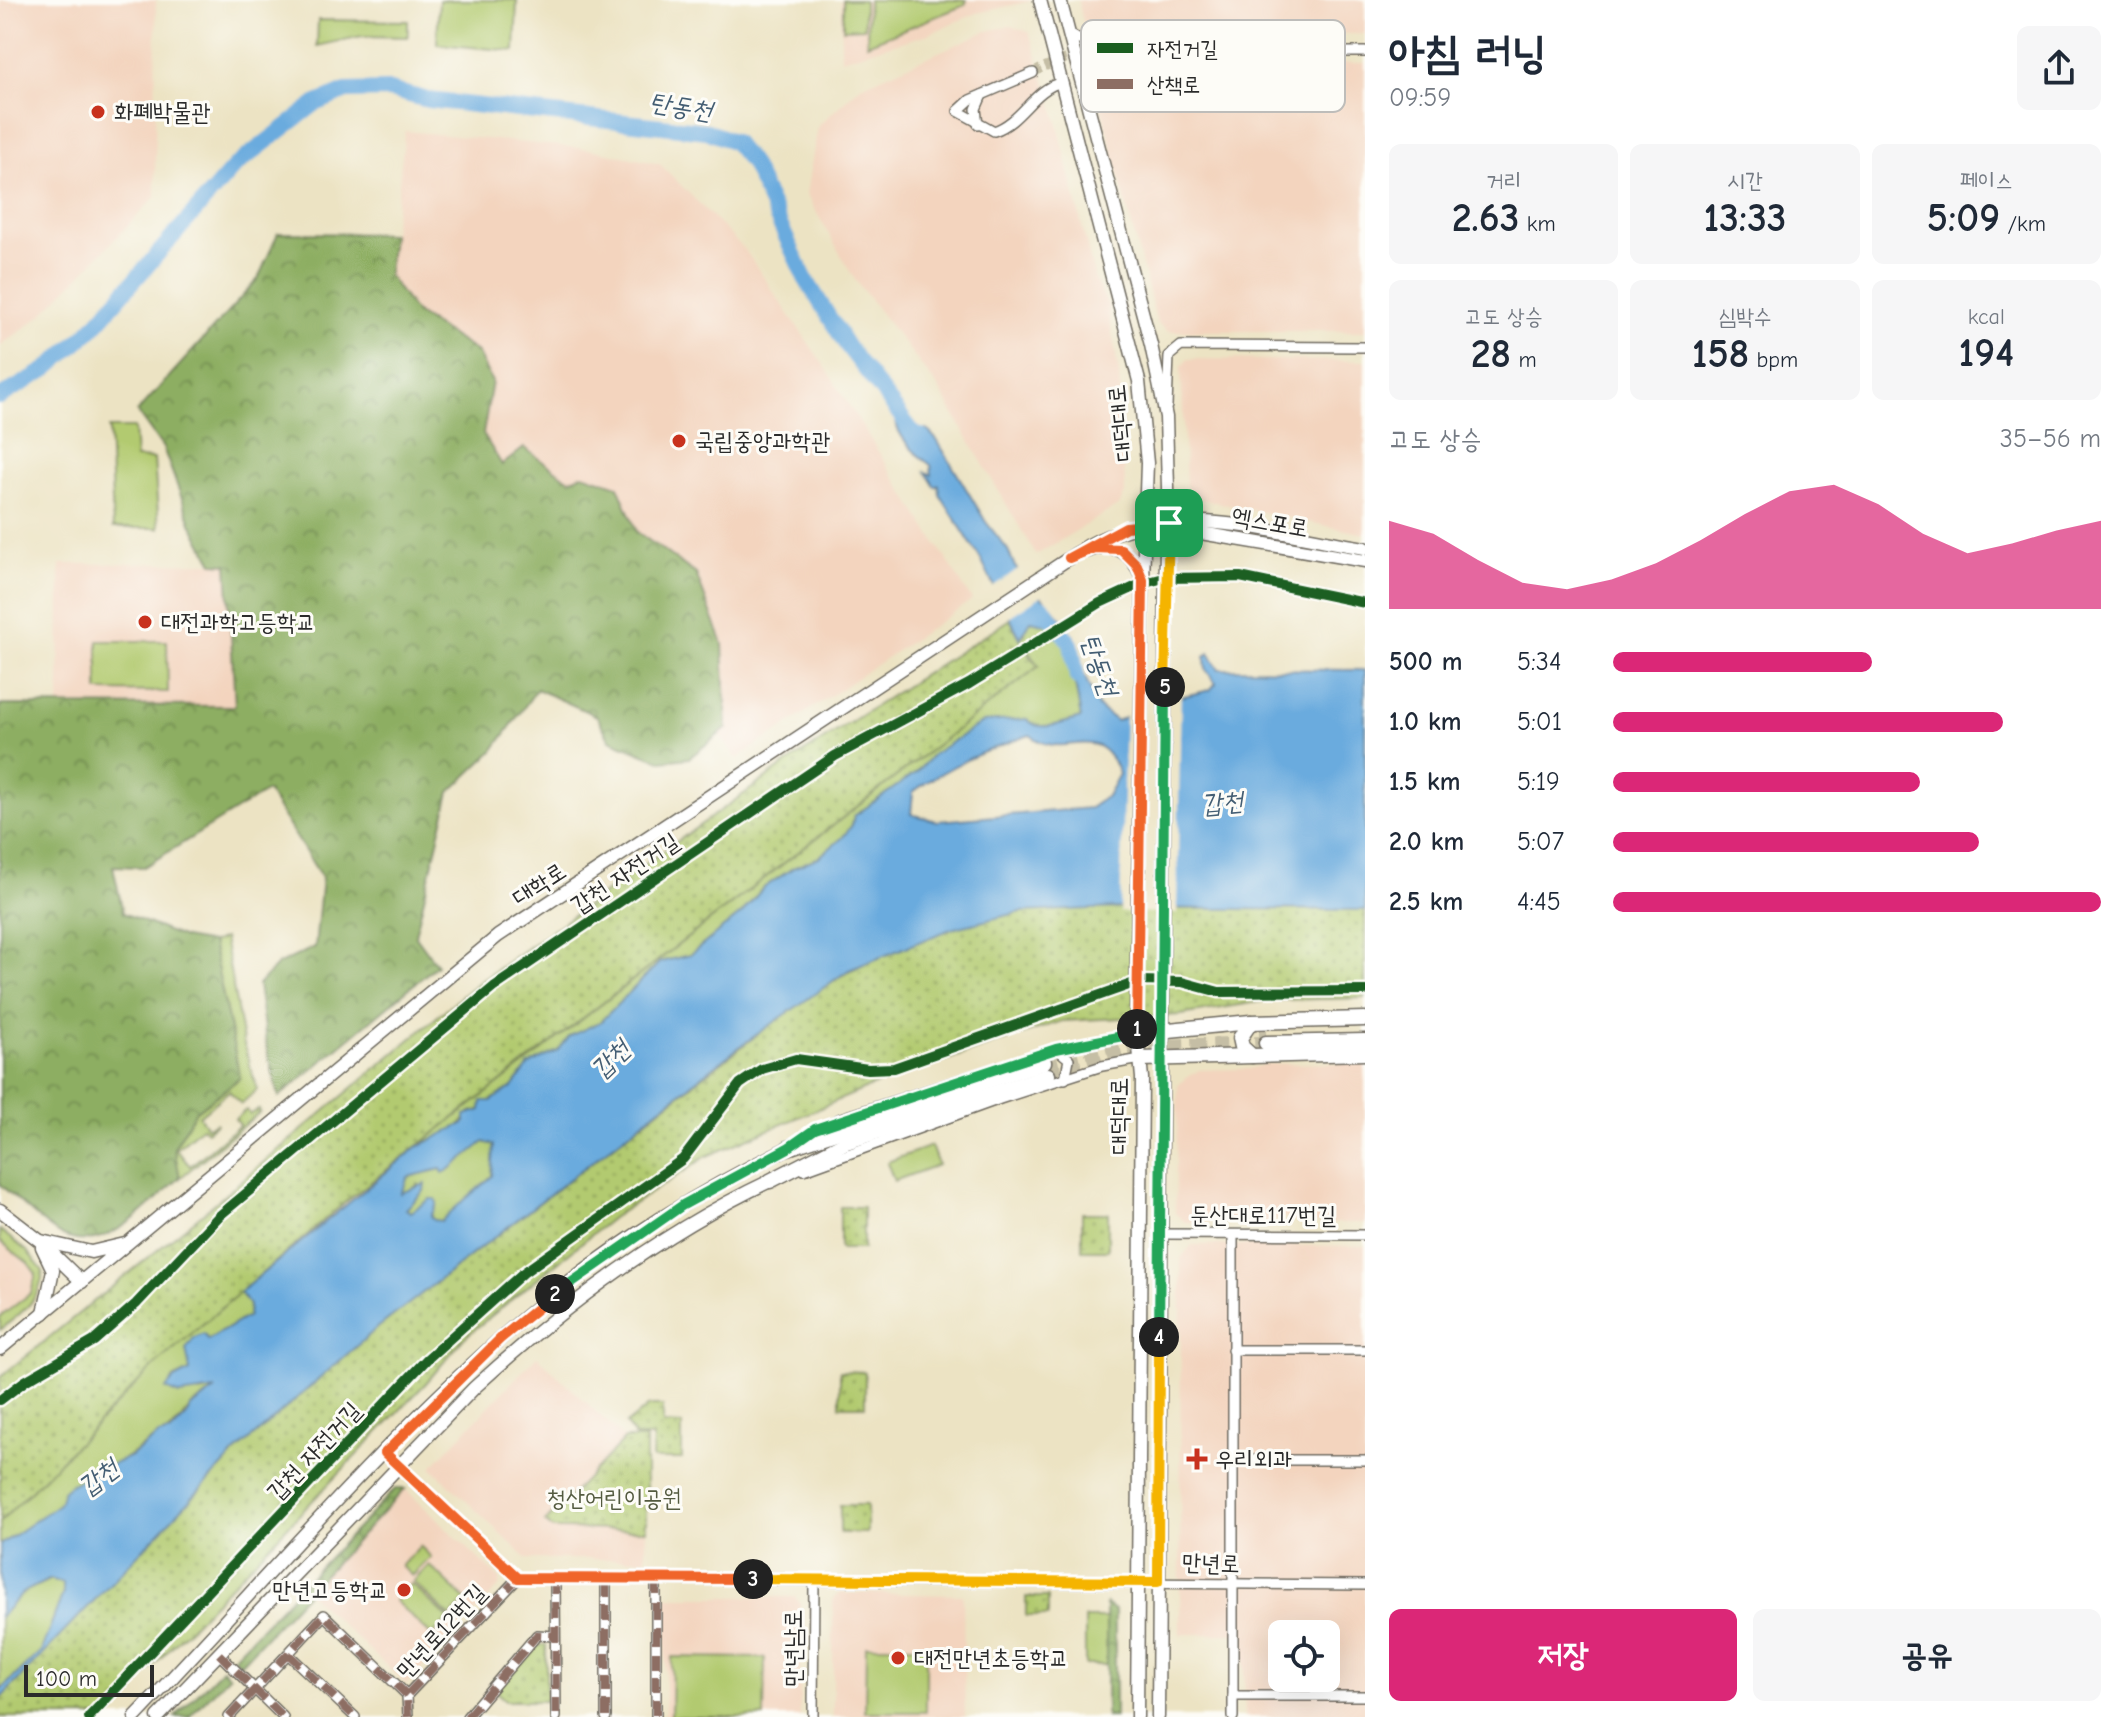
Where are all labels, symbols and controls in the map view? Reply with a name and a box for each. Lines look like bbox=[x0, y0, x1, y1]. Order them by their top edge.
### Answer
legend bbox=[1081, 20, 1345, 112]
button: share bbox=[2017, 26, 2101, 110]
text: 아침 러닝 bbox=[1389, 27, 1546, 78]
text: 자전거길 bbox=[1147, 36, 1218, 62]
text: 산책로 bbox=[1147, 72, 1200, 98]
text: 09:59 bbox=[1389, 83, 1451, 113]
water label: 탄동천 bbox=[648, 87, 717, 127]
place label: 화폐박물관 bbox=[114, 98, 211, 126]
marker: 화폐박물관 bbox=[89, 103, 107, 121]
text: 거리 bbox=[1486, 168, 1521, 194]
text: 시간 bbox=[1727, 168, 1763, 194]
text: 페이스 bbox=[1960, 168, 2013, 194]
text: 2.63 bbox=[1452, 195, 1519, 241]
text: 13:33 bbox=[1703, 195, 1787, 241]
text: 5:09 bbox=[1927, 195, 2000, 241]
text: km bbox=[1519, 211, 1556, 237]
text: /km bbox=[2000, 211, 2046, 237]
text: 고도 상승 bbox=[1465, 304, 1543, 330]
text: 심박수 bbox=[1718, 304, 1772, 330]
text: kcal bbox=[1968, 304, 2005, 330]
text: 194 bbox=[1959, 330, 2014, 376]
text: 28 bbox=[1471, 331, 1511, 377]
text: 158 bbox=[1692, 331, 1749, 377]
text: m bbox=[1511, 347, 1537, 373]
text: bpm bbox=[1749, 347, 1798, 373]
street label: 대덕대로 bbox=[1102, 383, 1138, 463]
text: 35–56 m bbox=[2000, 424, 2101, 454]
text: 고도 상승 bbox=[1389, 425, 1481, 455]
place label: 국립중앙과학관 bbox=[695, 427, 830, 455]
marker: 국립중앙과학관 bbox=[670, 432, 688, 450]
pin bbox=[1135, 489, 1203, 557]
icon: arrive bbox=[1147, 501, 1191, 545]
street label: 엑스포로 bbox=[1230, 502, 1310, 542]
place label: 대전과학고등학교 bbox=[161, 608, 316, 636]
marker: 대전과학고등학교 bbox=[136, 613, 154, 631]
water label: 탄동천 bbox=[1075, 631, 1124, 703]
text: 500 m bbox=[1389, 647, 1463, 677]
text: 5:34 bbox=[1517, 647, 1562, 677]
pin: 5 bbox=[1145, 667, 1185, 707]
text: 5 bbox=[1159, 674, 1171, 700]
text: 1.0 km bbox=[1389, 707, 1461, 737]
text: 5:01 bbox=[1517, 707, 1562, 737]
text: 1.5 km bbox=[1389, 767, 1460, 797]
text: 5:19 bbox=[1517, 767, 1560, 797]
water label: 갑천 bbox=[1200, 786, 1247, 820]
street label: 갑천 자전거길 bbox=[566, 827, 684, 919]
text: 2.0 km bbox=[1389, 827, 1464, 857]
text: 5:07 bbox=[1517, 827, 1564, 857]
street label: 대학로 bbox=[507, 856, 571, 912]
text: 2.5 km bbox=[1389, 887, 1463, 917]
text: 4:45 bbox=[1517, 887, 1561, 917]
pin: 1 bbox=[1117, 1009, 1157, 1049]
text: 1 bbox=[1133, 1016, 1141, 1042]
water label: 갑천 bbox=[585, 1032, 638, 1085]
street label: 대덕대로 bbox=[1105, 1077, 1133, 1155]
street label: 둔산대로117번길 bbox=[1190, 1201, 1336, 1229]
pin: 2 bbox=[535, 1274, 575, 1314]
text: 2 bbox=[550, 1281, 560, 1307]
pin: 4 bbox=[1139, 1317, 1179, 1357]
text: 4 bbox=[1154, 1324, 1164, 1350]
street label: 갑천 자전거길 bbox=[262, 1396, 366, 1506]
place label: 우리외과 bbox=[1215, 1445, 1292, 1473]
marker: 우리외과 bbox=[1186, 1448, 1208, 1470]
water label: 갑천 bbox=[73, 1451, 127, 1502]
park label: 청산어린이공원 bbox=[546, 1484, 682, 1512]
street label: 만년로 bbox=[1182, 1548, 1240, 1578]
pin: 3 bbox=[733, 1559, 773, 1599]
text: 3 bbox=[748, 1566, 758, 1592]
place label: 만년고등학교 bbox=[272, 1576, 388, 1604]
street label: 만년로12번길 bbox=[390, 1578, 492, 1684]
marker: 만년고등학교 bbox=[395, 1581, 413, 1599]
street label: 만년남로 bbox=[779, 1609, 807, 1687]
button: 저장 bbox=[1389, 1609, 1737, 1701]
button: 공유 bbox=[1753, 1609, 2101, 1701]
map controls bbox=[1268, 1620, 1340, 1692]
button: locate bbox=[1268, 1620, 1340, 1692]
place label: 대전만년초등학교 bbox=[914, 1644, 1069, 1672]
marker: 대전만년초등학교 bbox=[889, 1649, 907, 1667]
scale bar bbox=[24, 1661, 154, 1697]
text: 100 m bbox=[36, 1666, 97, 1692]

